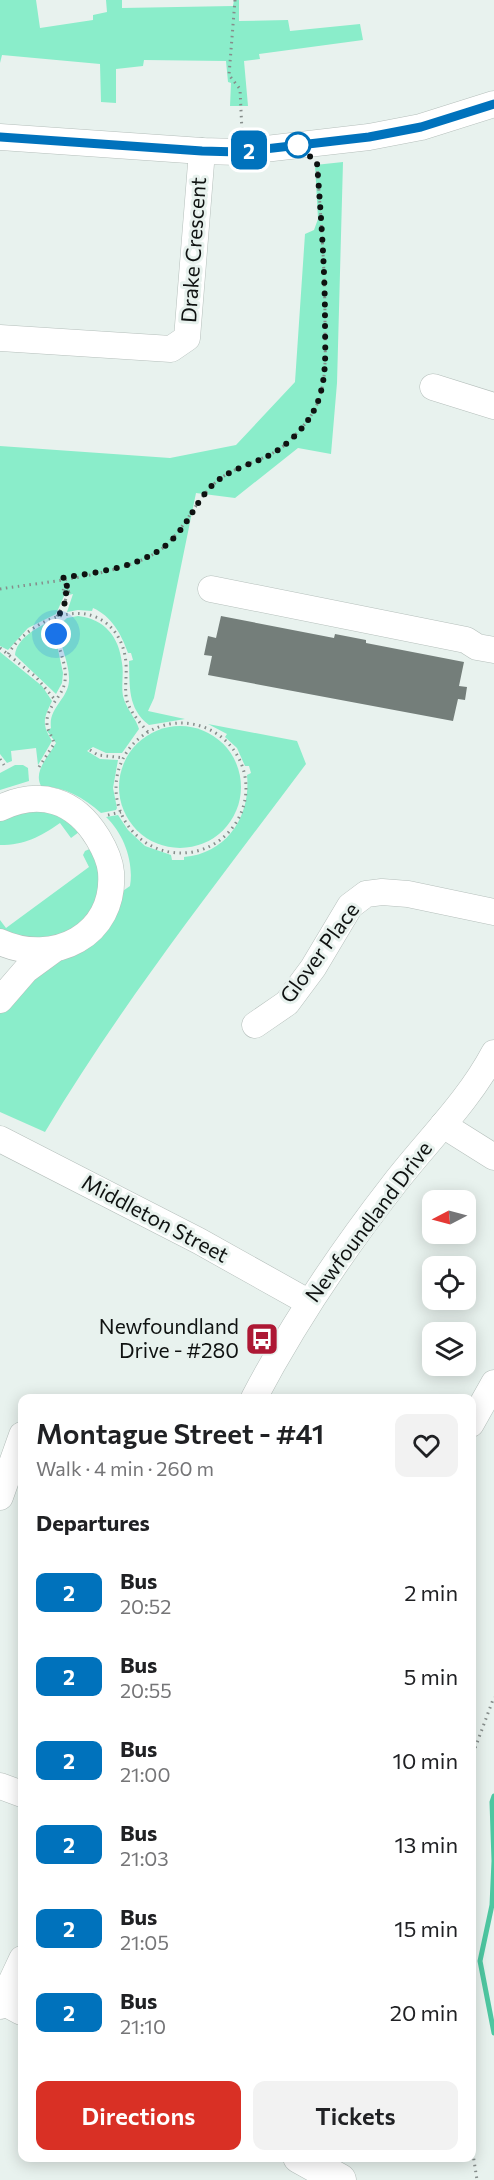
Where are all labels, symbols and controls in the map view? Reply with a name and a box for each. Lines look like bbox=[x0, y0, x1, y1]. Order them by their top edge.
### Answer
line badge: 2 bbox=[230, 130, 268, 170]
unlabelled marker bbox=[285, 132, 311, 158]
text: 2 bbox=[243, 138, 255, 163]
street label: Drake Crescent bbox=[175, 176, 210, 323]
your location bbox=[41, 619, 71, 649]
street label: Glover Place bbox=[274, 897, 364, 1007]
street label: Newfoundland Drive bbox=[299, 1136, 436, 1306]
street label: Middleton Street bbox=[78, 1169, 233, 1267]
north arrow bbox=[422, 1190, 476, 1244]
map controls bbox=[422, 1190, 476, 1376]
button: locate bbox=[422, 1256, 476, 1310]
place label: Newfoundland Drive - #280 bbox=[99, 1313, 239, 1362]
bus stop icon: Newfoundland Drive - #280 bbox=[244, 1321, 280, 1357]
button: layers bbox=[422, 1322, 476, 1376]
button: heart bbox=[395, 1414, 458, 1477]
text: Montague Street - #41 bbox=[36, 1416, 324, 1450]
text: Walk · 4 min · 260 m bbox=[36, 1456, 214, 1480]
text: Departures bbox=[36, 1509, 150, 1536]
text: Bus bbox=[120, 1567, 157, 1594]
text: 2 min bbox=[404, 1579, 458, 1606]
text: 2 bbox=[63, 1580, 75, 1605]
text: 20:52 bbox=[120, 1594, 171, 1618]
text: Bus bbox=[120, 1651, 157, 1678]
text: 5 min bbox=[404, 1663, 458, 1690]
text: 2 bbox=[63, 1664, 75, 1689]
text: 20:55 bbox=[120, 1678, 172, 1702]
text: Bus bbox=[120, 1735, 157, 1762]
text: 10 min bbox=[393, 1747, 458, 1774]
text: 2 bbox=[63, 1748, 75, 1773]
text: 21:00 bbox=[120, 1762, 170, 1786]
text: Bus bbox=[120, 1819, 157, 1846]
text: 13 min bbox=[394, 1831, 458, 1858]
text: 2 bbox=[63, 1832, 75, 1857]
text: 21:03 bbox=[120, 1846, 169, 1870]
text: Bus bbox=[120, 1903, 157, 1930]
text: 15 min bbox=[394, 1915, 458, 1942]
text: 2 bbox=[63, 1916, 75, 1941]
text: 21:05 bbox=[120, 1930, 169, 1954]
text: Bus bbox=[120, 1987, 157, 2014]
text: 20 min bbox=[390, 1999, 458, 2026]
text: 2 bbox=[63, 2000, 75, 2025]
text: 21:10 bbox=[120, 2014, 166, 2038]
button: Directions bbox=[36, 2081, 241, 2150]
button: Tickets bbox=[253, 2081, 458, 2150]

